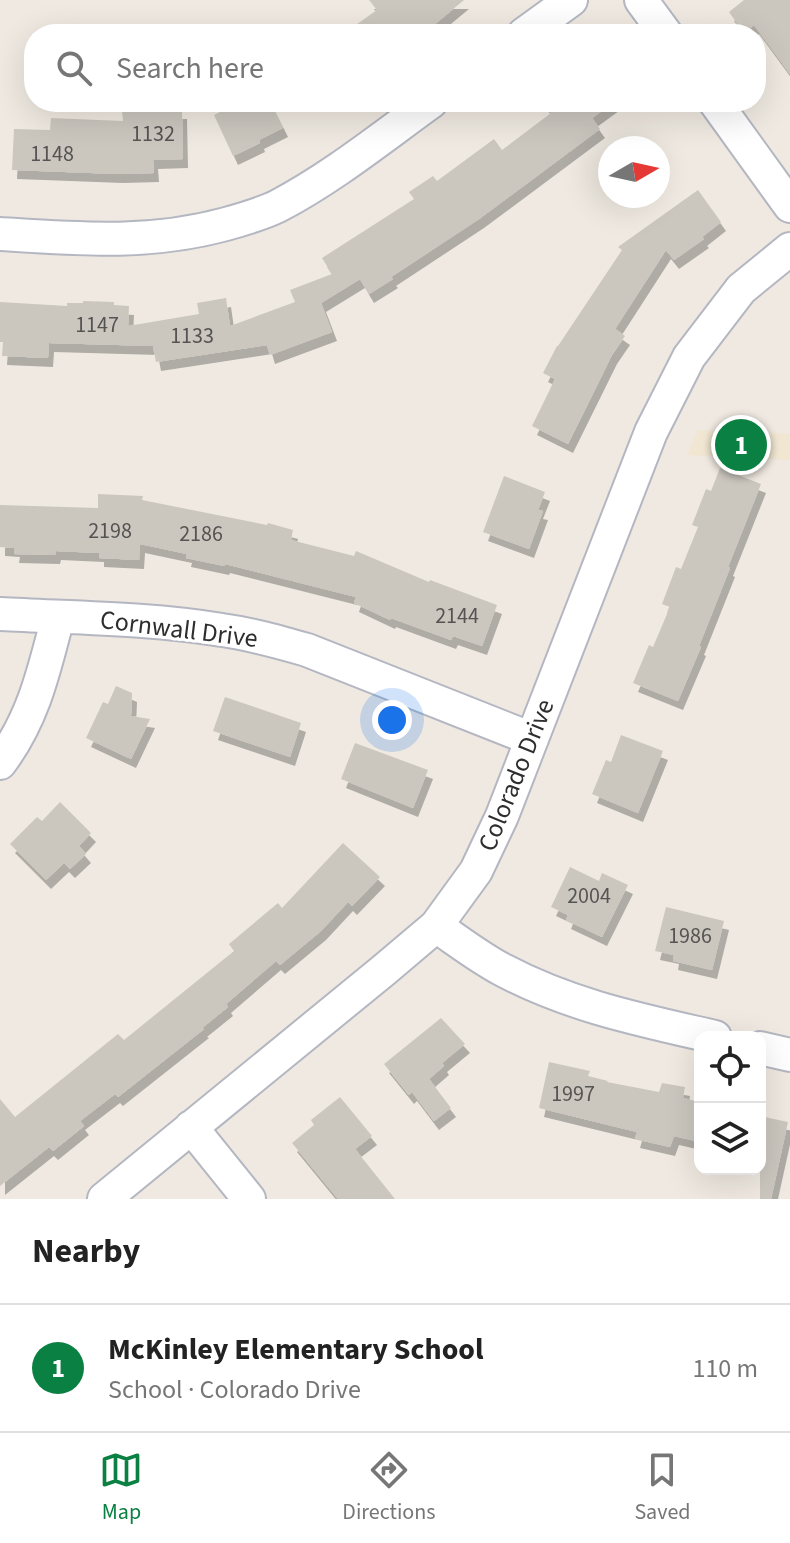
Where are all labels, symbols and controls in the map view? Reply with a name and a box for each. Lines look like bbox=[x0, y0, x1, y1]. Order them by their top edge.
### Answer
search box bbox=[24, 24, 766, 112]
icon: search bbox=[52, 46, 96, 90]
text: Search here bbox=[116, 47, 264, 90]
house number: 1132 bbox=[131, 118, 175, 150]
north arrow bbox=[598, 136, 670, 208]
house number: 1148 bbox=[30, 138, 74, 170]
house number: 1147 bbox=[75, 309, 119, 341]
house number: 1133 bbox=[170, 320, 214, 352]
pin: 1 bbox=[715, 415, 767, 475]
house number: 2198 bbox=[88, 515, 132, 547]
house number: 2186 bbox=[179, 518, 223, 550]
house number: 2144 bbox=[435, 600, 479, 632]
street label: Cornwall Drive bbox=[98, 601, 260, 657]
street label: Colorado Drive bbox=[469, 693, 563, 857]
your location bbox=[372, 700, 412, 740]
house number: 2004 bbox=[567, 880, 611, 912]
house number: 1986 bbox=[668, 920, 712, 952]
map controls bbox=[694, 1031, 766, 1175]
button: locate bbox=[694, 1031, 766, 1103]
house number: 1997 bbox=[551, 1078, 595, 1110]
button: layers bbox=[694, 1103, 766, 1175]
text: Nearby bbox=[32, 1227, 140, 1276]
text: McKinley Elementary School bbox=[108, 1328, 484, 1371]
text: 1 bbox=[51, 1350, 65, 1387]
text: 110 m bbox=[692, 1350, 758, 1387]
text: School · Colorado Drive bbox=[108, 1371, 361, 1408]
tab: Map bbox=[99, 1448, 143, 1528]
tab: Directions bbox=[342, 1448, 435, 1528]
tab: Saved bbox=[634, 1448, 691, 1528]

